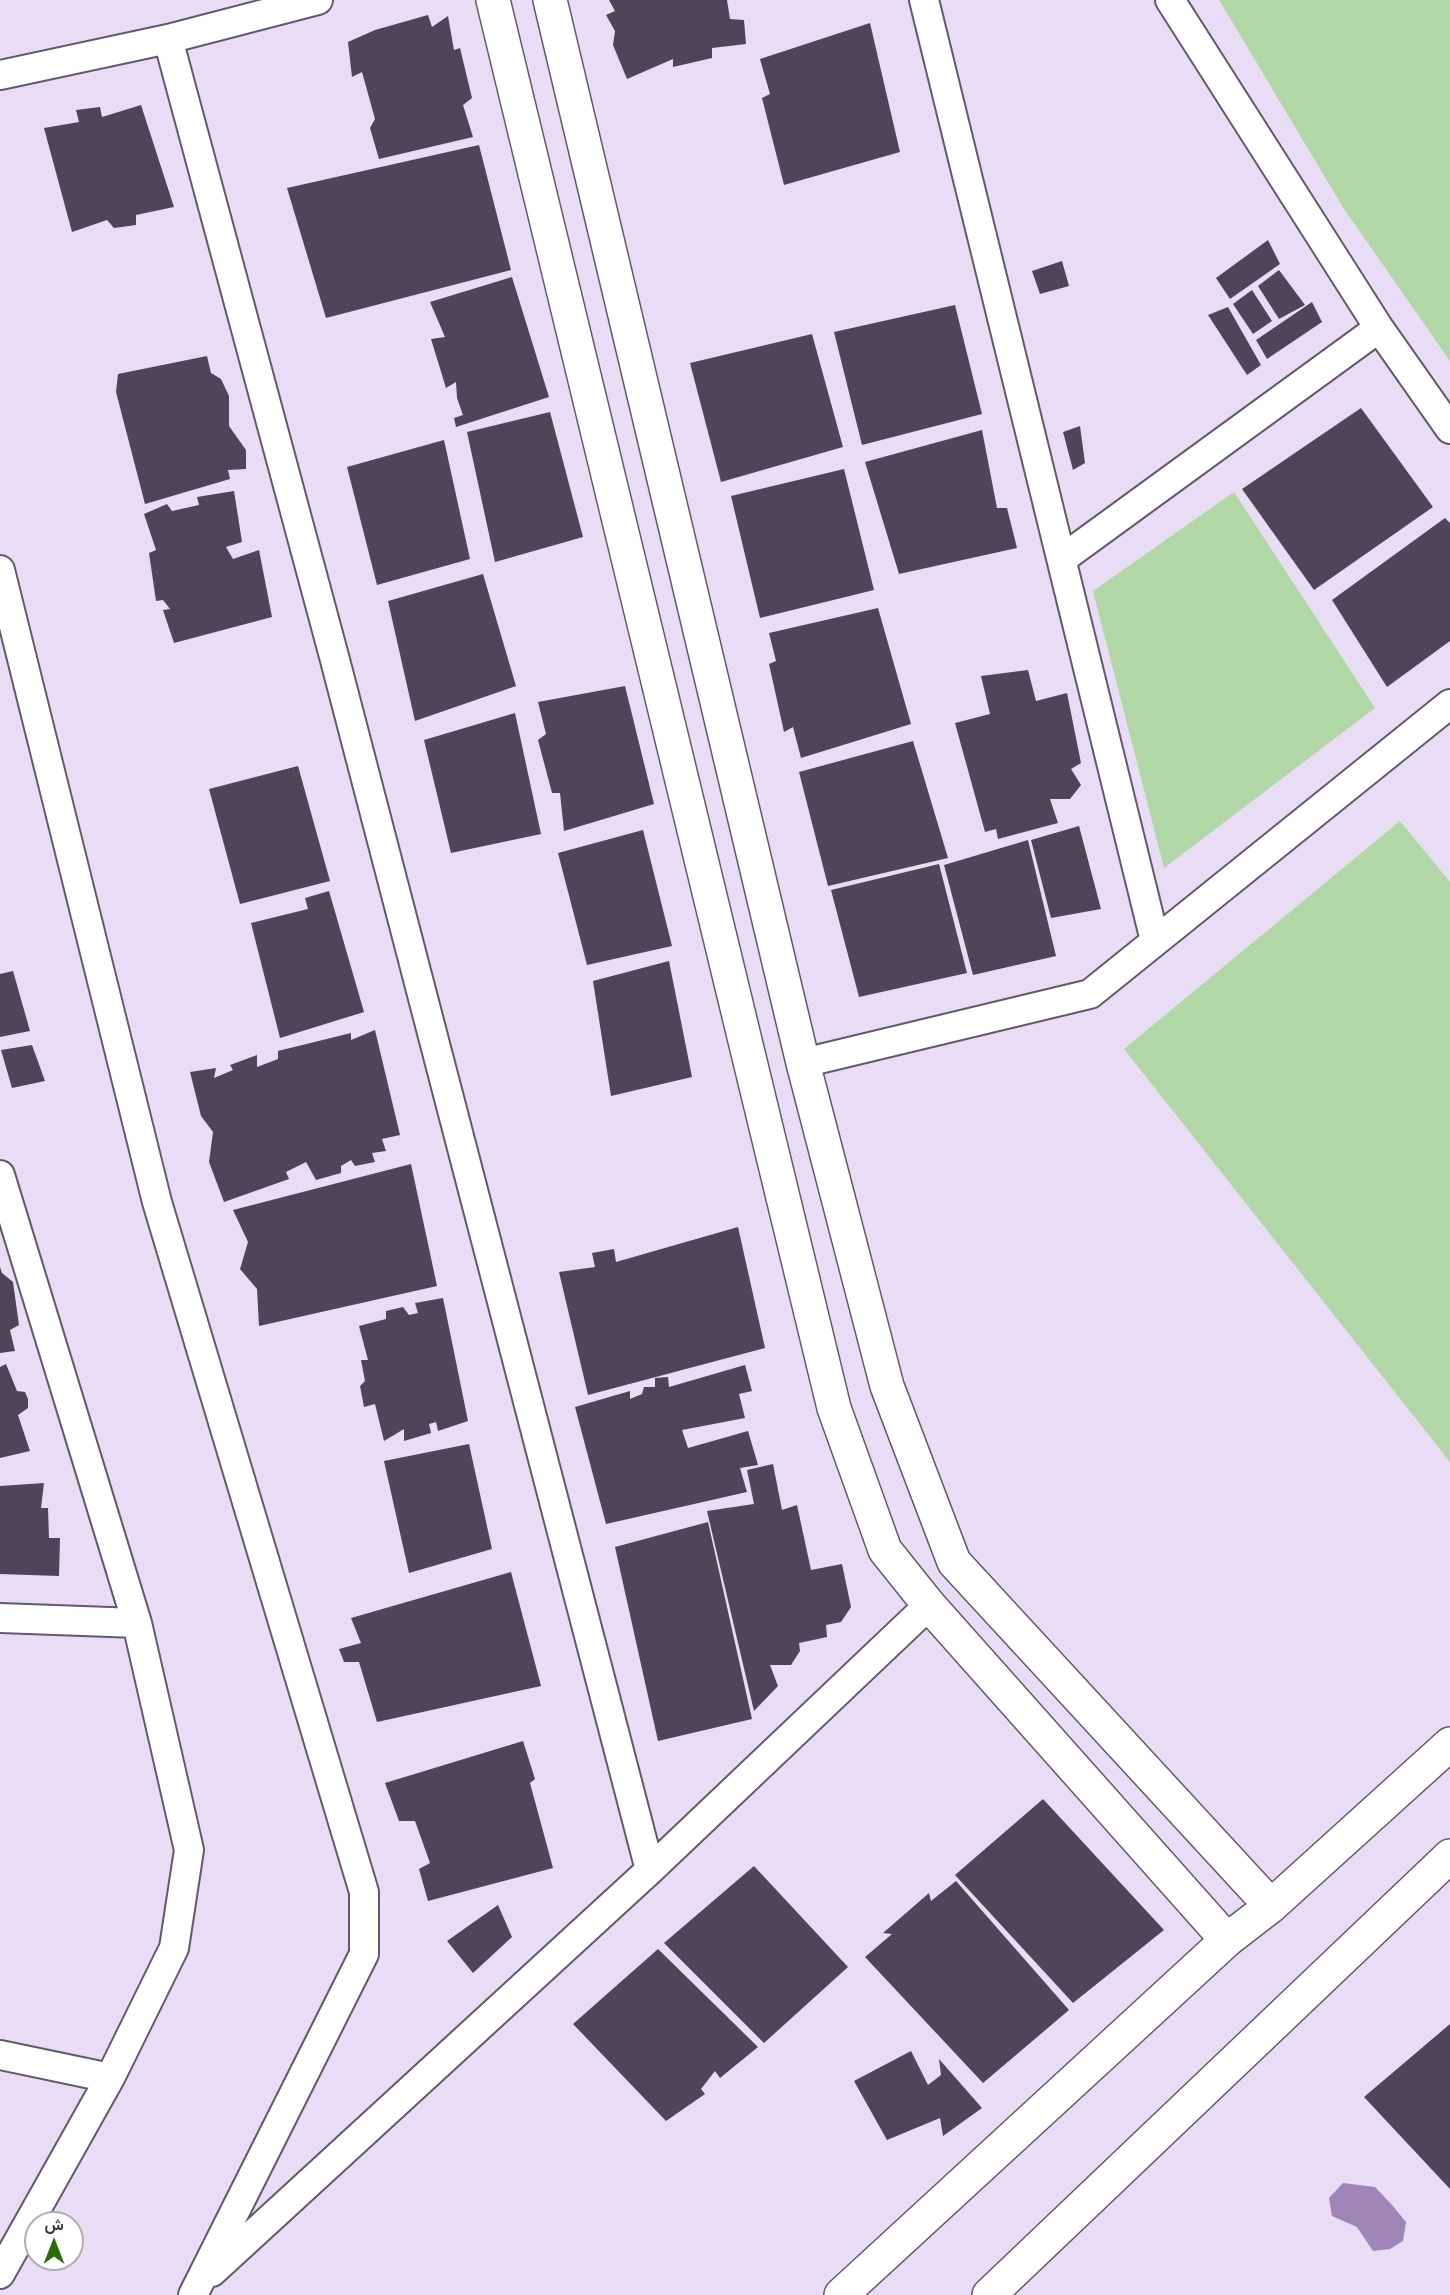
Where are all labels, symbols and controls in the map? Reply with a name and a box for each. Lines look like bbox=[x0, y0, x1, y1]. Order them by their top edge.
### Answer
north arrow bbox=[24, 2211, 84, 2271]
text: ش bbox=[44, 2215, 64, 2234]

